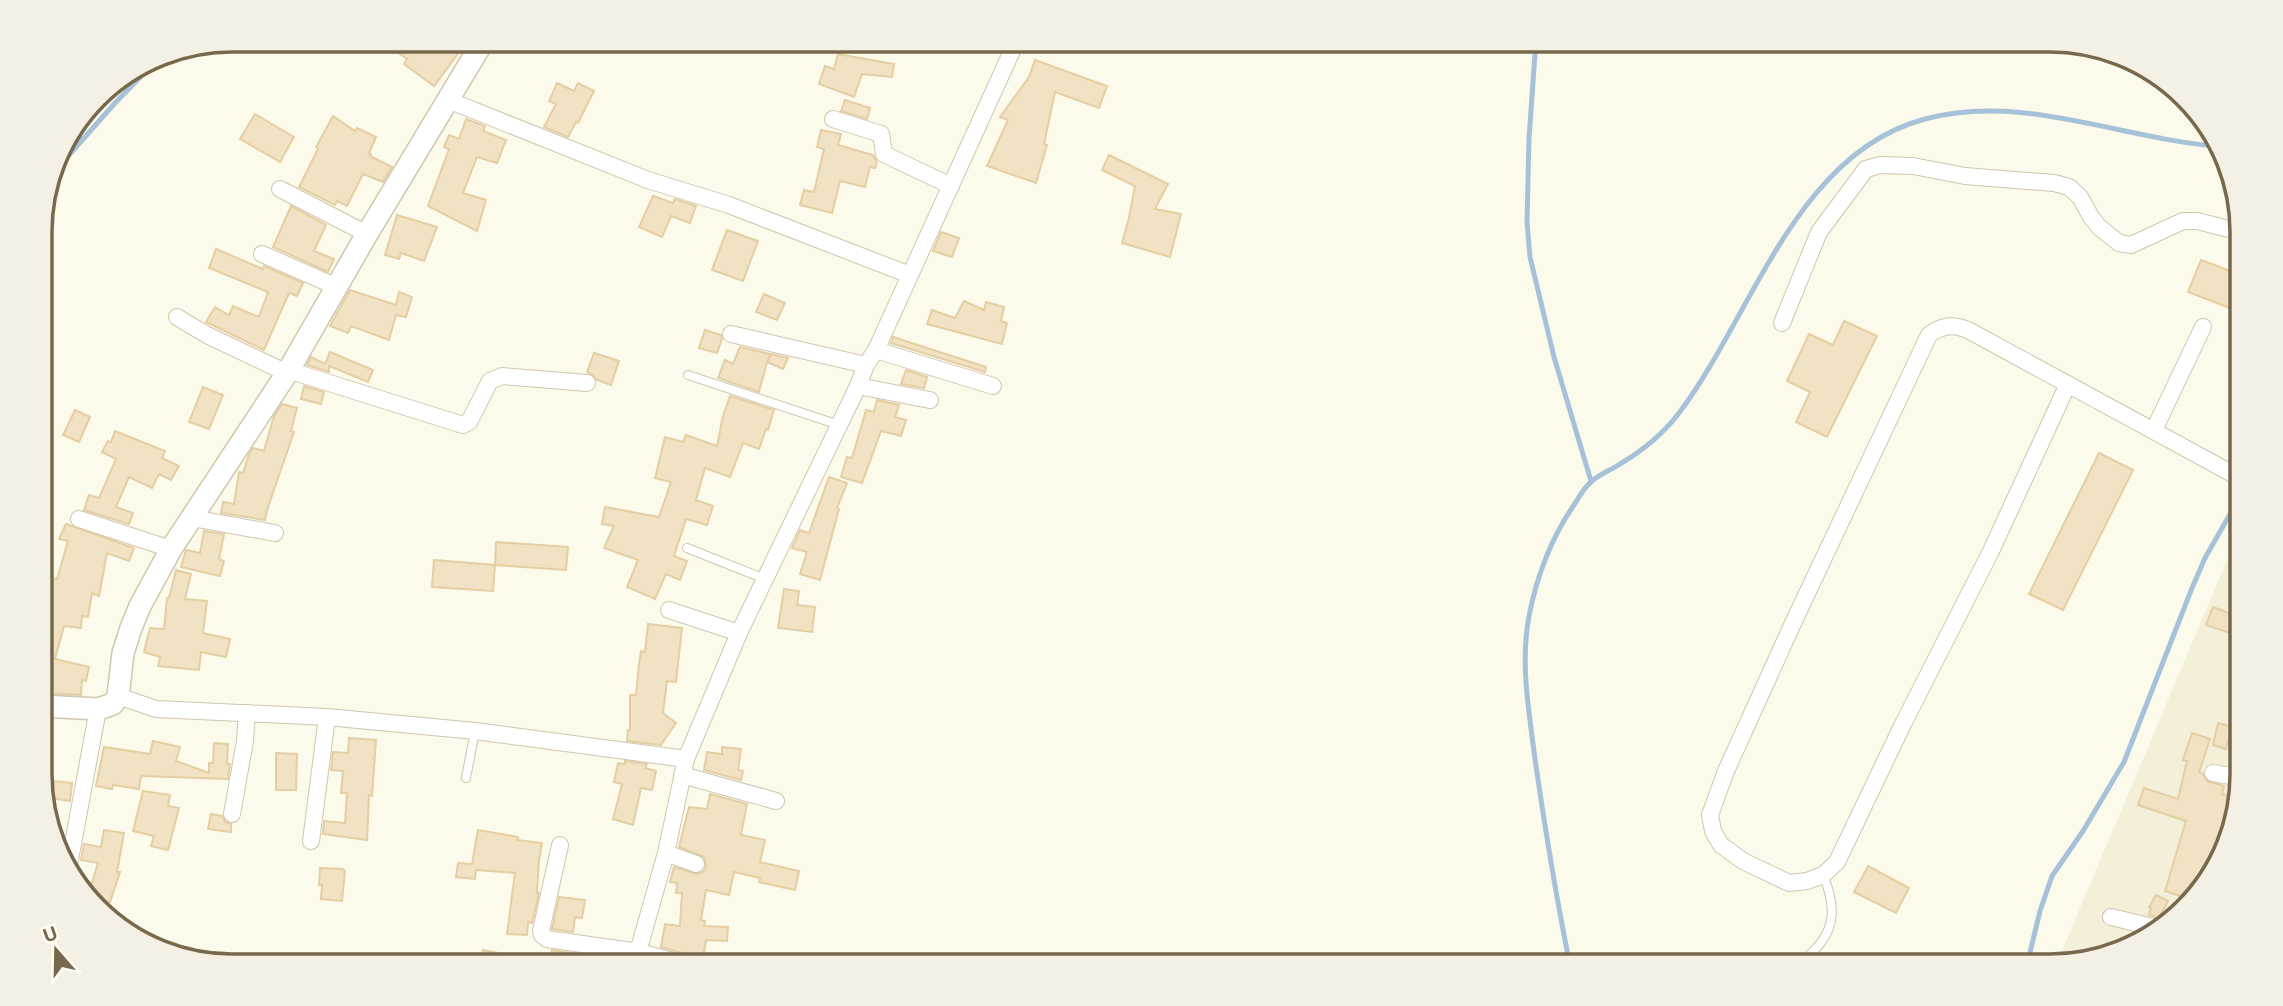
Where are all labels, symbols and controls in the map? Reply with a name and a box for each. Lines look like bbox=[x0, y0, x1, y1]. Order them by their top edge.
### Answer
north arrow bbox=[21, 915, 91, 985]
text: U bbox=[39, 919, 61, 949]

